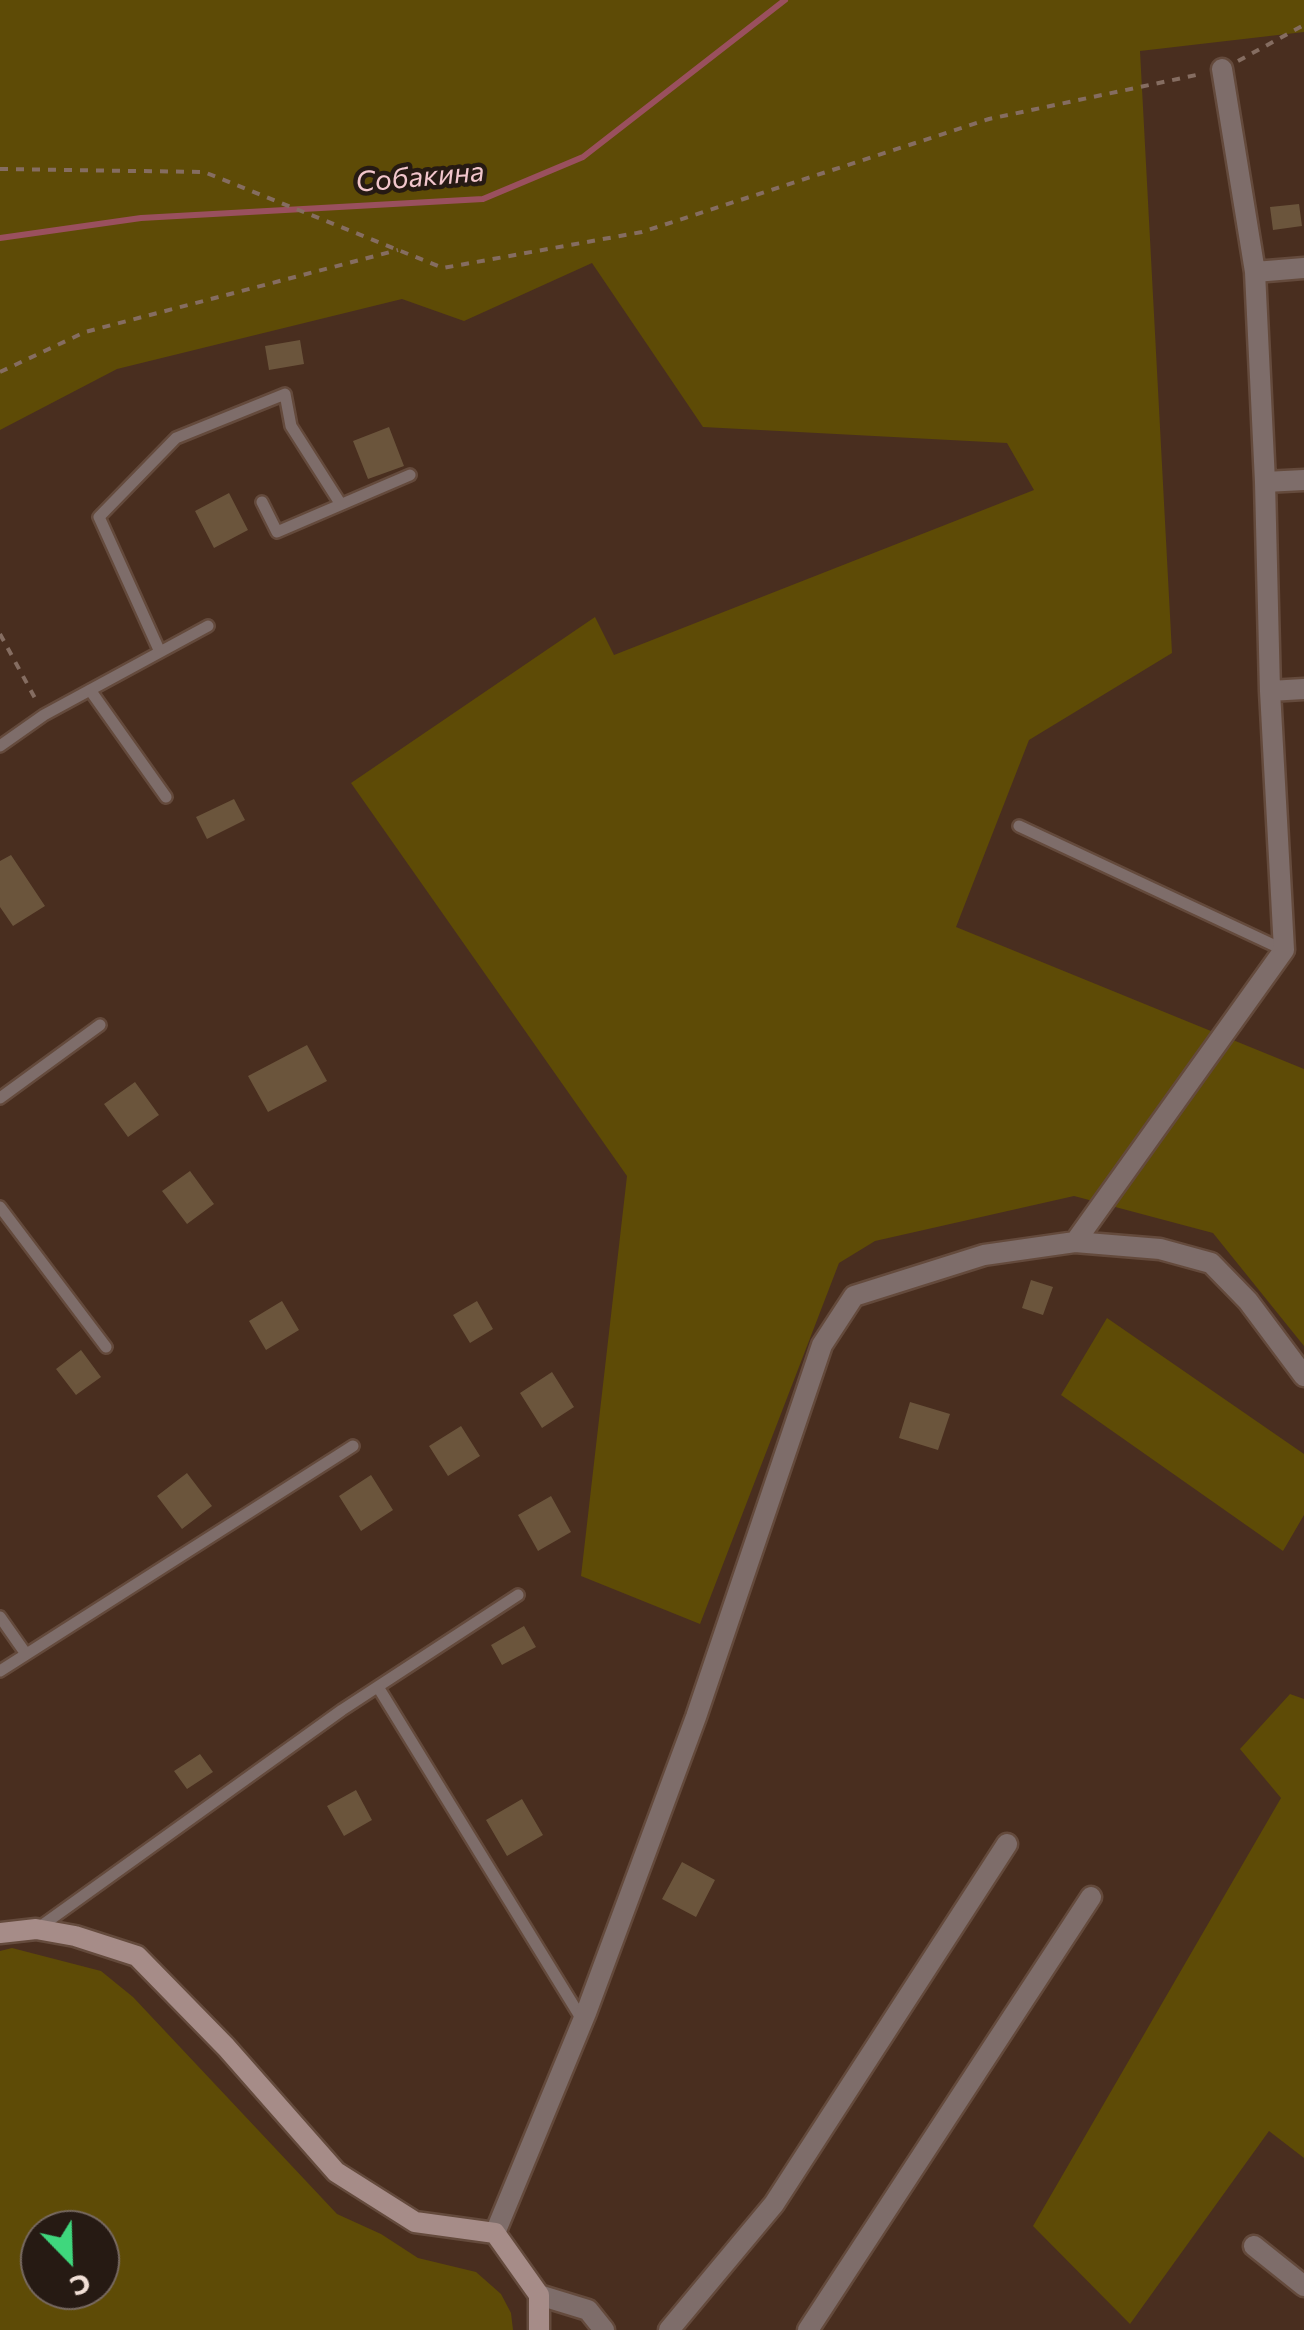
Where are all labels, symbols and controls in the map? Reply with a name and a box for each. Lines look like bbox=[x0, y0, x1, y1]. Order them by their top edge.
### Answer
water label: Собакина bbox=[354, 155, 486, 199]
north arrow bbox=[20, 2210, 120, 2310]
text: С bbox=[65, 2266, 96, 2305]

